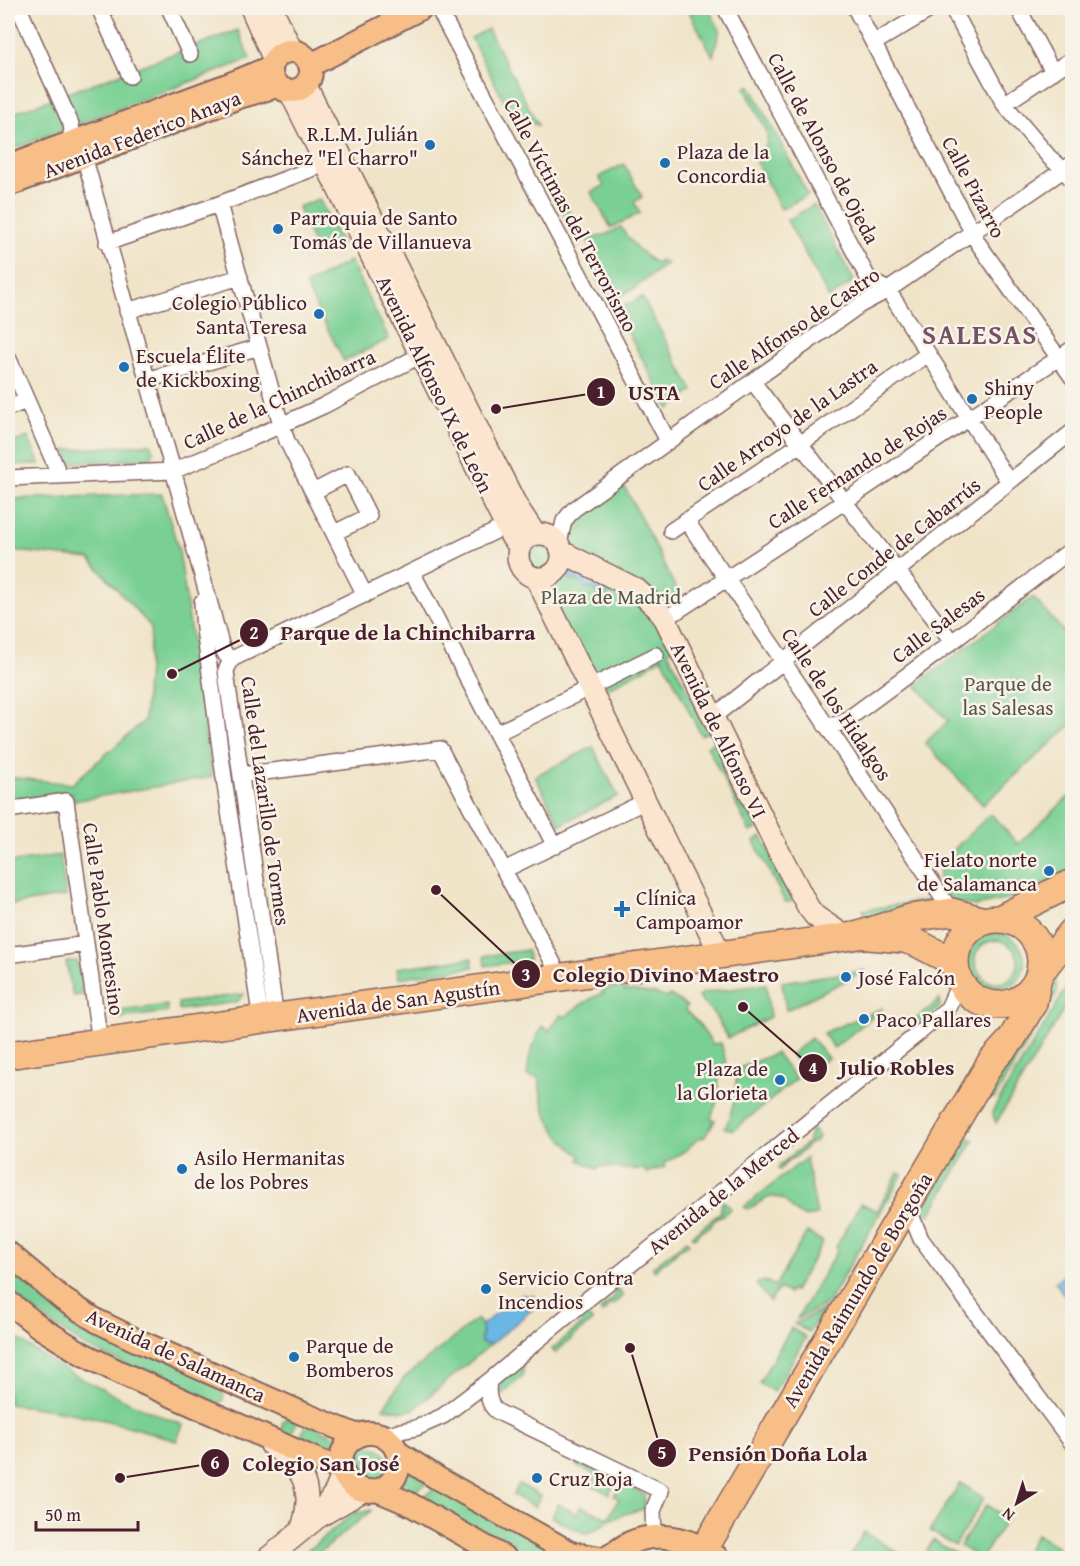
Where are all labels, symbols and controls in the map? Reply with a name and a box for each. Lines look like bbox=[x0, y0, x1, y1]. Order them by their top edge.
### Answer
street label: Calle de Alonso de Ojeda bbox=[760, 47, 888, 249]
street label: Avenida Federico Anaya bbox=[39, 82, 245, 186]
street label: Calle Víctimas del Terrorismo bbox=[496, 93, 646, 337]
place label: R.L.M. Julián Sánchez "El Charro" bbox=[241, 118, 418, 173]
street label: Calle Pizarro bbox=[934, 130, 1014, 244]
place label: Plaza de la Concordia bbox=[677, 136, 769, 191]
marker: R.L.M. Julián Sánchez "El Charro" bbox=[423, 138, 437, 152]
marker: Plaza de la Concordia bbox=[658, 156, 672, 170]
place label: Parroquia de Santo Tomás de Villanueva bbox=[290, 202, 472, 257]
marker: Parroquia de Santo Tomás de Villanueva bbox=[271, 222, 285, 236]
street label: Calle Alfonso de Castro bbox=[702, 259, 886, 397]
street label: Avenida Alfonso IX de León bbox=[369, 270, 501, 498]
place label: Colegio Público Santa Teresa bbox=[172, 287, 307, 342]
marker: Colegio Público Santa Teresa bbox=[312, 307, 326, 321]
district label: SALESAS bbox=[922, 314, 1038, 354]
place label: Escuela Élite de Kickboxing bbox=[136, 340, 260, 395]
street label: Calle de la Chinchibarra bbox=[178, 341, 380, 457]
street label: Calle Arroyo de la Lastra bbox=[691, 351, 884, 499]
marker: Escuela Élite de Kickboxing bbox=[117, 360, 131, 374]
callout: USTA bbox=[586, 372, 692, 412]
place label: Shiny People bbox=[984, 372, 1043, 427]
text: USTA bbox=[628, 376, 680, 408]
text: 1 bbox=[596, 378, 606, 405]
marker: Shiny People bbox=[965, 392, 979, 406]
street label: Calle Fernando de Rojas bbox=[761, 397, 953, 537]
street label: Calle Conde de Cabarrús bbox=[801, 470, 987, 624]
street label: Calle Salesas bbox=[885, 579, 991, 671]
park label: Plaza de Madrid bbox=[541, 581, 682, 612]
callout: Parque de la Chinchibarra bbox=[239, 613, 548, 653]
text: Parque de la Chinchibarra bbox=[280, 616, 536, 648]
text: 2 bbox=[249, 619, 259, 646]
street label: Calle de los Hidalgos bbox=[774, 621, 900, 787]
street label: Avenida de Alfonso VI bbox=[663, 637, 775, 823]
park label: Parque de las Salesas bbox=[962, 668, 1054, 723]
street label: Calle del Lazarillo de Tormes bbox=[233, 674, 299, 928]
street label: Calle Pablo Montesino bbox=[75, 820, 133, 1018]
place label: Fielato norte de Salamanca bbox=[917, 844, 1037, 899]
marker: Fielato norte de Salamanca bbox=[1042, 864, 1056, 878]
place label: Clínica Campoamor bbox=[636, 882, 743, 937]
marker: Clínica Campoamor bbox=[613, 900, 631, 918]
callout: Colegio Divino Maestro bbox=[511, 954, 791, 994]
text: Colegio Divino Maestro bbox=[553, 958, 779, 990]
text: 3 bbox=[521, 961, 531, 988]
place label: José Falcón bbox=[855, 962, 955, 993]
marker: José Falcón bbox=[839, 970, 853, 984]
street label: Avenida de San Agustín bbox=[294, 971, 502, 1031]
place label: Paco Pallares bbox=[876, 1004, 991, 1035]
marker: Paco Pallares bbox=[857, 1012, 871, 1026]
callout: Julio Robles bbox=[798, 1048, 967, 1088]
text: Julio Robles bbox=[836, 1051, 954, 1083]
place label: Plaza de la Glorieta bbox=[677, 1053, 768, 1108]
text: 4 bbox=[808, 1054, 818, 1081]
marker: Plaza de la Glorieta bbox=[773, 1073, 787, 1087]
street label: Avenida de la Merced bbox=[641, 1120, 806, 1262]
place label: Asilo Hermanitas de los Pobres bbox=[194, 1142, 345, 1197]
marker: Asilo Hermanitas de los Pobres bbox=[175, 1162, 189, 1176]
street label: Avenida Raimundo de Borgoña bbox=[774, 1166, 940, 1414]
place label: Servicio Contra Incendios bbox=[498, 1262, 633, 1317]
marker: Servicio Contra Incendios bbox=[479, 1282, 493, 1296]
street label: Avenida de Salamanca bbox=[81, 1300, 271, 1410]
place label: Parque de Bomberos bbox=[306, 1330, 394, 1385]
marker: Parque de Bomberos bbox=[287, 1350, 301, 1364]
callout: Pensión Doña Lola bbox=[647, 1433, 880, 1473]
text: Pensión Doña Lola bbox=[689, 1437, 868, 1469]
text: 5 bbox=[657, 1439, 667, 1466]
callout: Colegio San José bbox=[200, 1443, 411, 1483]
text: Colegio San José bbox=[243, 1447, 400, 1479]
text: 6 bbox=[210, 1449, 220, 1476]
place label: Cruz Roja bbox=[549, 1463, 633, 1494]
marker: Cruz Roja bbox=[530, 1471, 544, 1485]
north arrow bbox=[987, 1473, 1047, 1533]
scale bar bbox=[36, 1494, 138, 1532]
text: 50 m bbox=[45, 1501, 81, 1528]
text: N bbox=[996, 1502, 1019, 1528]

